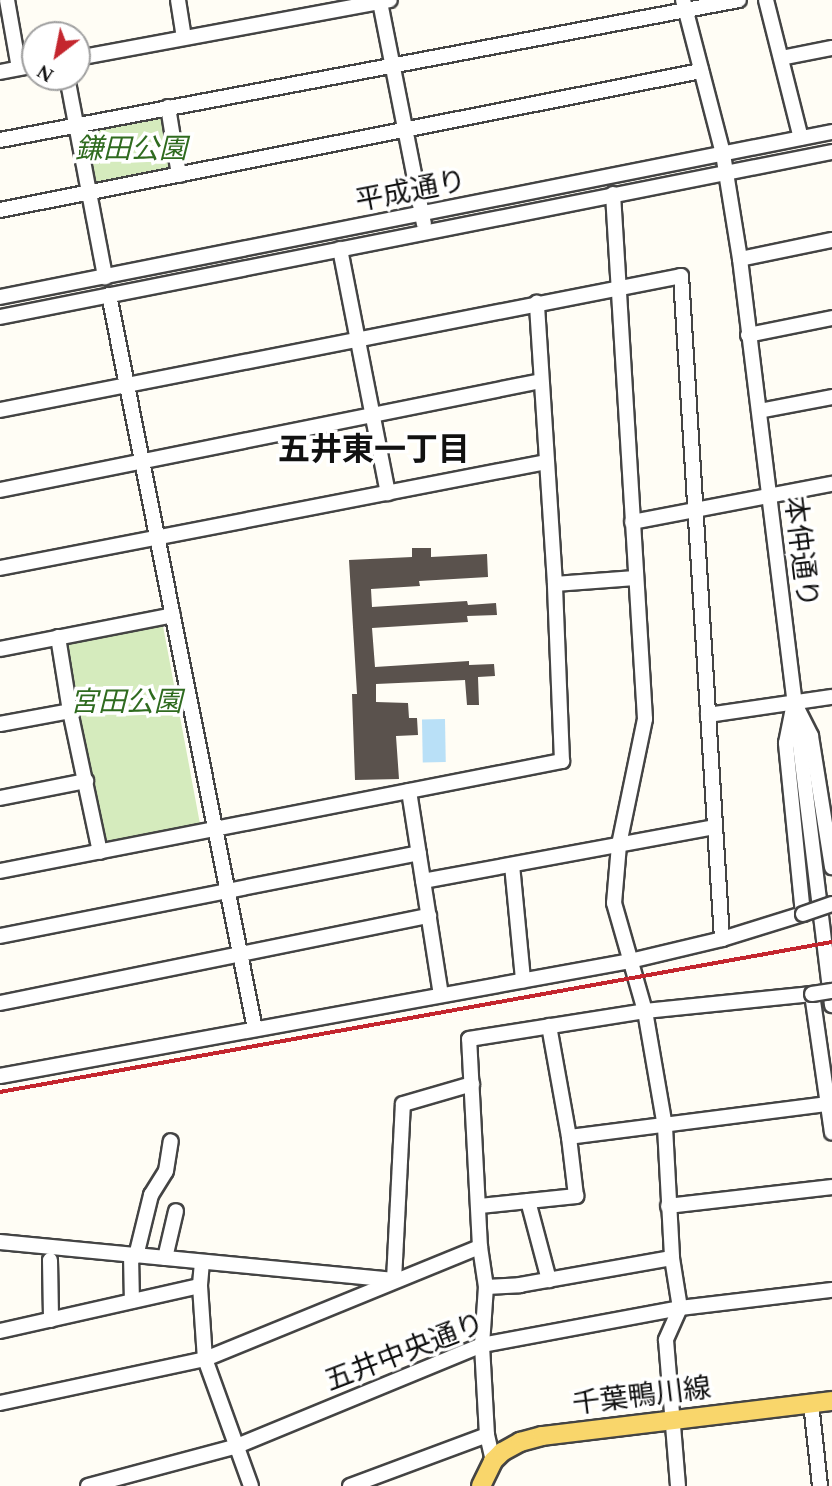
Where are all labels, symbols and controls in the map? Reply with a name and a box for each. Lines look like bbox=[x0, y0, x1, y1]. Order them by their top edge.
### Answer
north arrow bbox=[21, 21, 91, 91]
text: N bbox=[31, 56, 60, 89]
park label: 鎌田公園 bbox=[75, 133, 187, 167]
street label: 平成通り bbox=[353, 165, 469, 219]
district label: 五井東一丁目 bbox=[278, 432, 470, 470]
street label: 本仲通り bbox=[777, 494, 823, 610]
park label: 宮田公園 bbox=[70, 686, 182, 720]
street label: 五井中央通り bbox=[321, 1307, 489, 1399]
street label: 千葉鴨川線 bbox=[570, 1372, 714, 1422]

